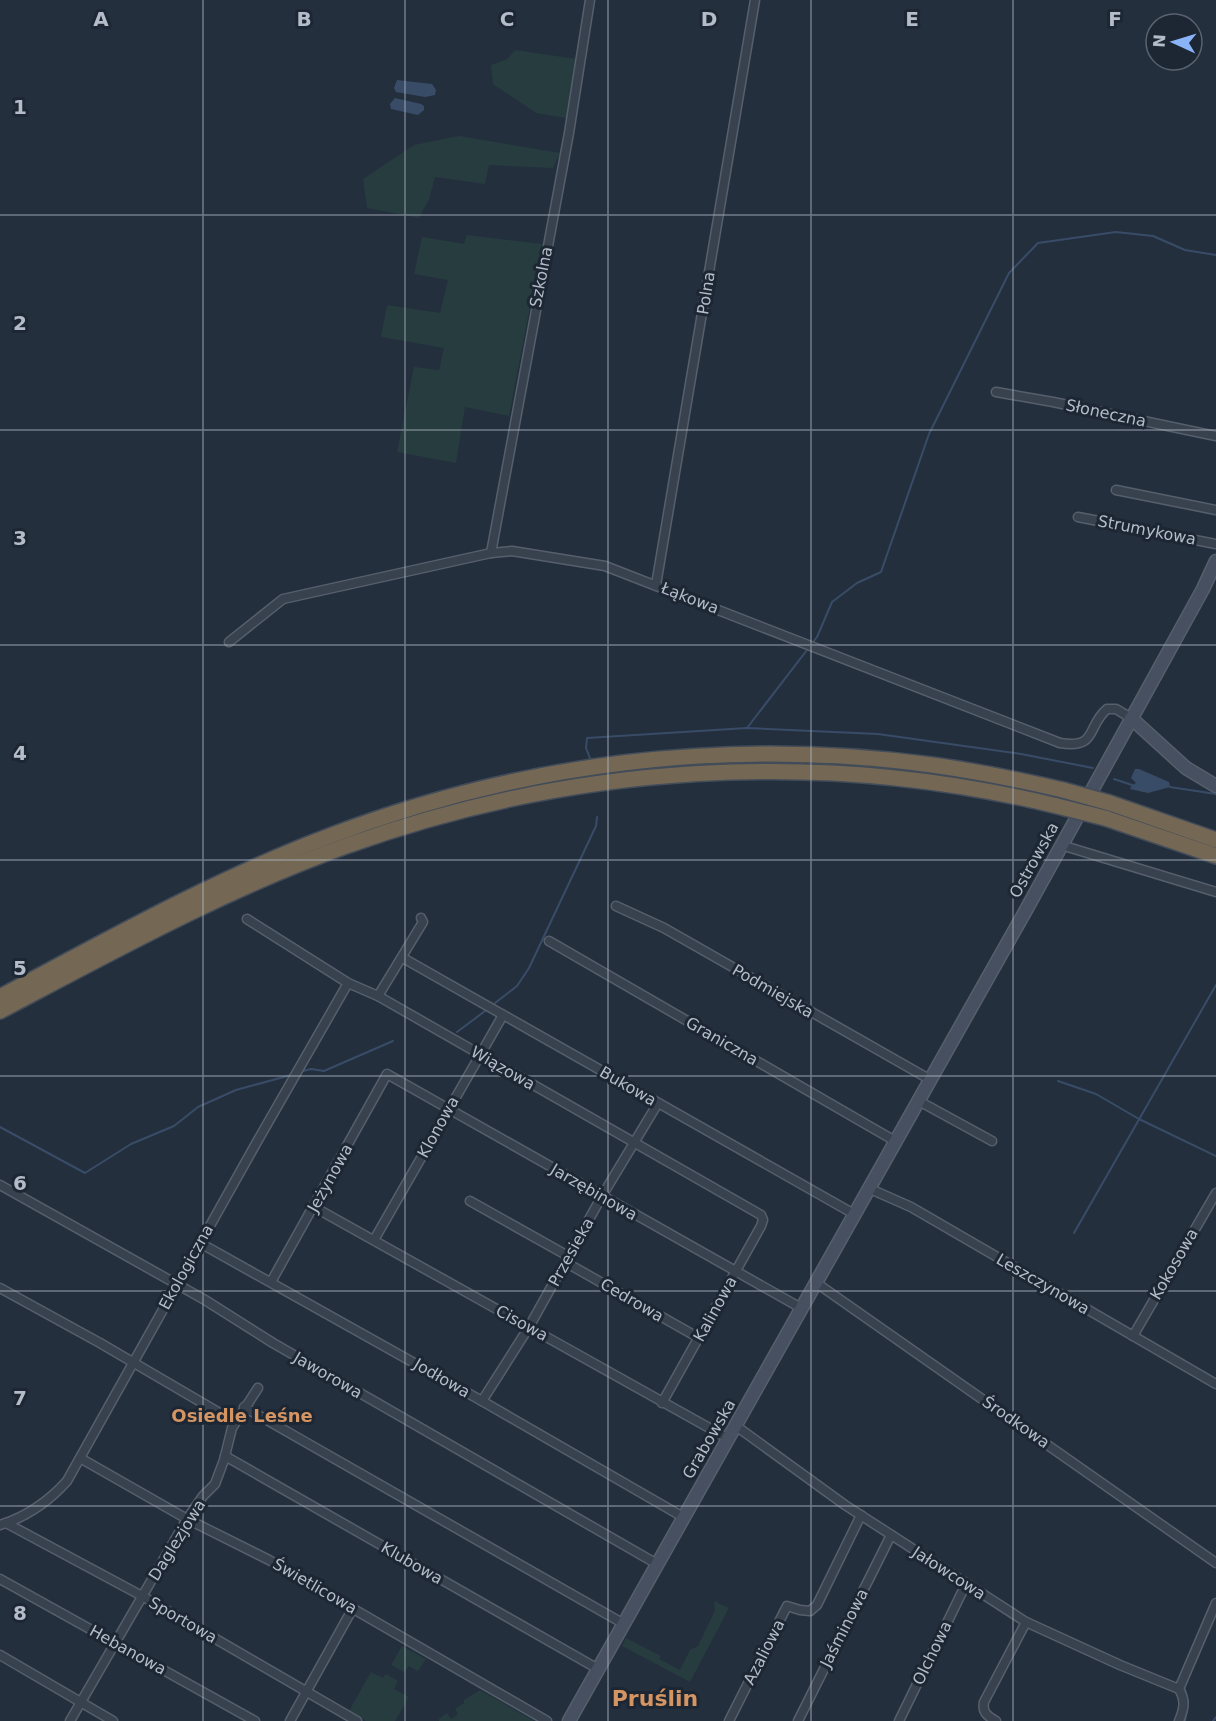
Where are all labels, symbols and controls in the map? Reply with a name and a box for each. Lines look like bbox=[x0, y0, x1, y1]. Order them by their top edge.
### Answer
text: A bbox=[93, 7, 109, 31]
text: B bbox=[296, 7, 312, 31]
text: C bbox=[500, 7, 514, 31]
text: D bbox=[701, 7, 717, 31]
text: E bbox=[905, 7, 919, 31]
text: F bbox=[1108, 7, 1122, 31]
north arrow bbox=[1144, 12, 1204, 72]
text: N bbox=[1150, 34, 1169, 48]
text: 1 bbox=[13, 95, 27, 119]
street label: Szkolna bbox=[526, 245, 556, 309]
street label: Polna bbox=[693, 270, 719, 316]
text: 2 bbox=[13, 311, 27, 335]
street label: Słoneczna bbox=[1064, 395, 1148, 431]
street label: Strumykowa bbox=[1096, 511, 1198, 549]
text: 3 bbox=[13, 526, 27, 550]
street label: Łąkowa bbox=[658, 578, 721, 618]
text: 4 bbox=[13, 741, 27, 765]
street label: Ostrowska bbox=[1005, 819, 1063, 901]
text: 5 bbox=[13, 956, 27, 980]
street label: Podmiejska bbox=[729, 960, 817, 1022]
street label: Graniczna bbox=[682, 1013, 762, 1069]
street label: Wiązowa bbox=[468, 1042, 538, 1094]
street label: Bukowa bbox=[596, 1062, 660, 1110]
street label: Klonowa bbox=[413, 1093, 463, 1161]
street label: Jeżynowa bbox=[303, 1140, 357, 1216]
street label: Jarzębinowa bbox=[546, 1159, 641, 1224]
text: 6 bbox=[13, 1171, 27, 1195]
street label: Przesieka bbox=[544, 1214, 598, 1290]
street label: Ekologiczna bbox=[155, 1221, 217, 1313]
street label: Kokosowa bbox=[1146, 1225, 1202, 1303]
street label: Leszczynowa bbox=[993, 1250, 1093, 1318]
street label: Kalinowa bbox=[689, 1273, 741, 1345]
street label: Cedrowa bbox=[597, 1274, 667, 1326]
street label: Cisowa bbox=[493, 1301, 551, 1345]
street label: Jaworowa bbox=[289, 1347, 366, 1402]
street label: Jodłowa bbox=[410, 1354, 474, 1402]
text: 7 bbox=[13, 1386, 27, 1410]
street label: Środkowa bbox=[979, 1392, 1053, 1452]
street label: Grabowska bbox=[679, 1396, 739, 1482]
district label: Osiedle Leśne bbox=[171, 1405, 313, 1426]
street label: Daglezjowa bbox=[145, 1496, 209, 1584]
street label: Klubowa bbox=[378, 1538, 446, 1588]
street label: Jałowcowa bbox=[908, 1542, 989, 1604]
street label: Świetlicowa bbox=[269, 1554, 361, 1618]
street label: Jaśminowa bbox=[816, 1585, 872, 1671]
street label: Sportowa bbox=[145, 1593, 221, 1647]
text: 8 bbox=[13, 1601, 27, 1625]
street label: Azaliowa bbox=[739, 1616, 789, 1688]
street label: Olchowa bbox=[908, 1618, 956, 1688]
street label: Hebanowa bbox=[86, 1621, 170, 1679]
district label: Pruślin bbox=[612, 1686, 698, 1711]

